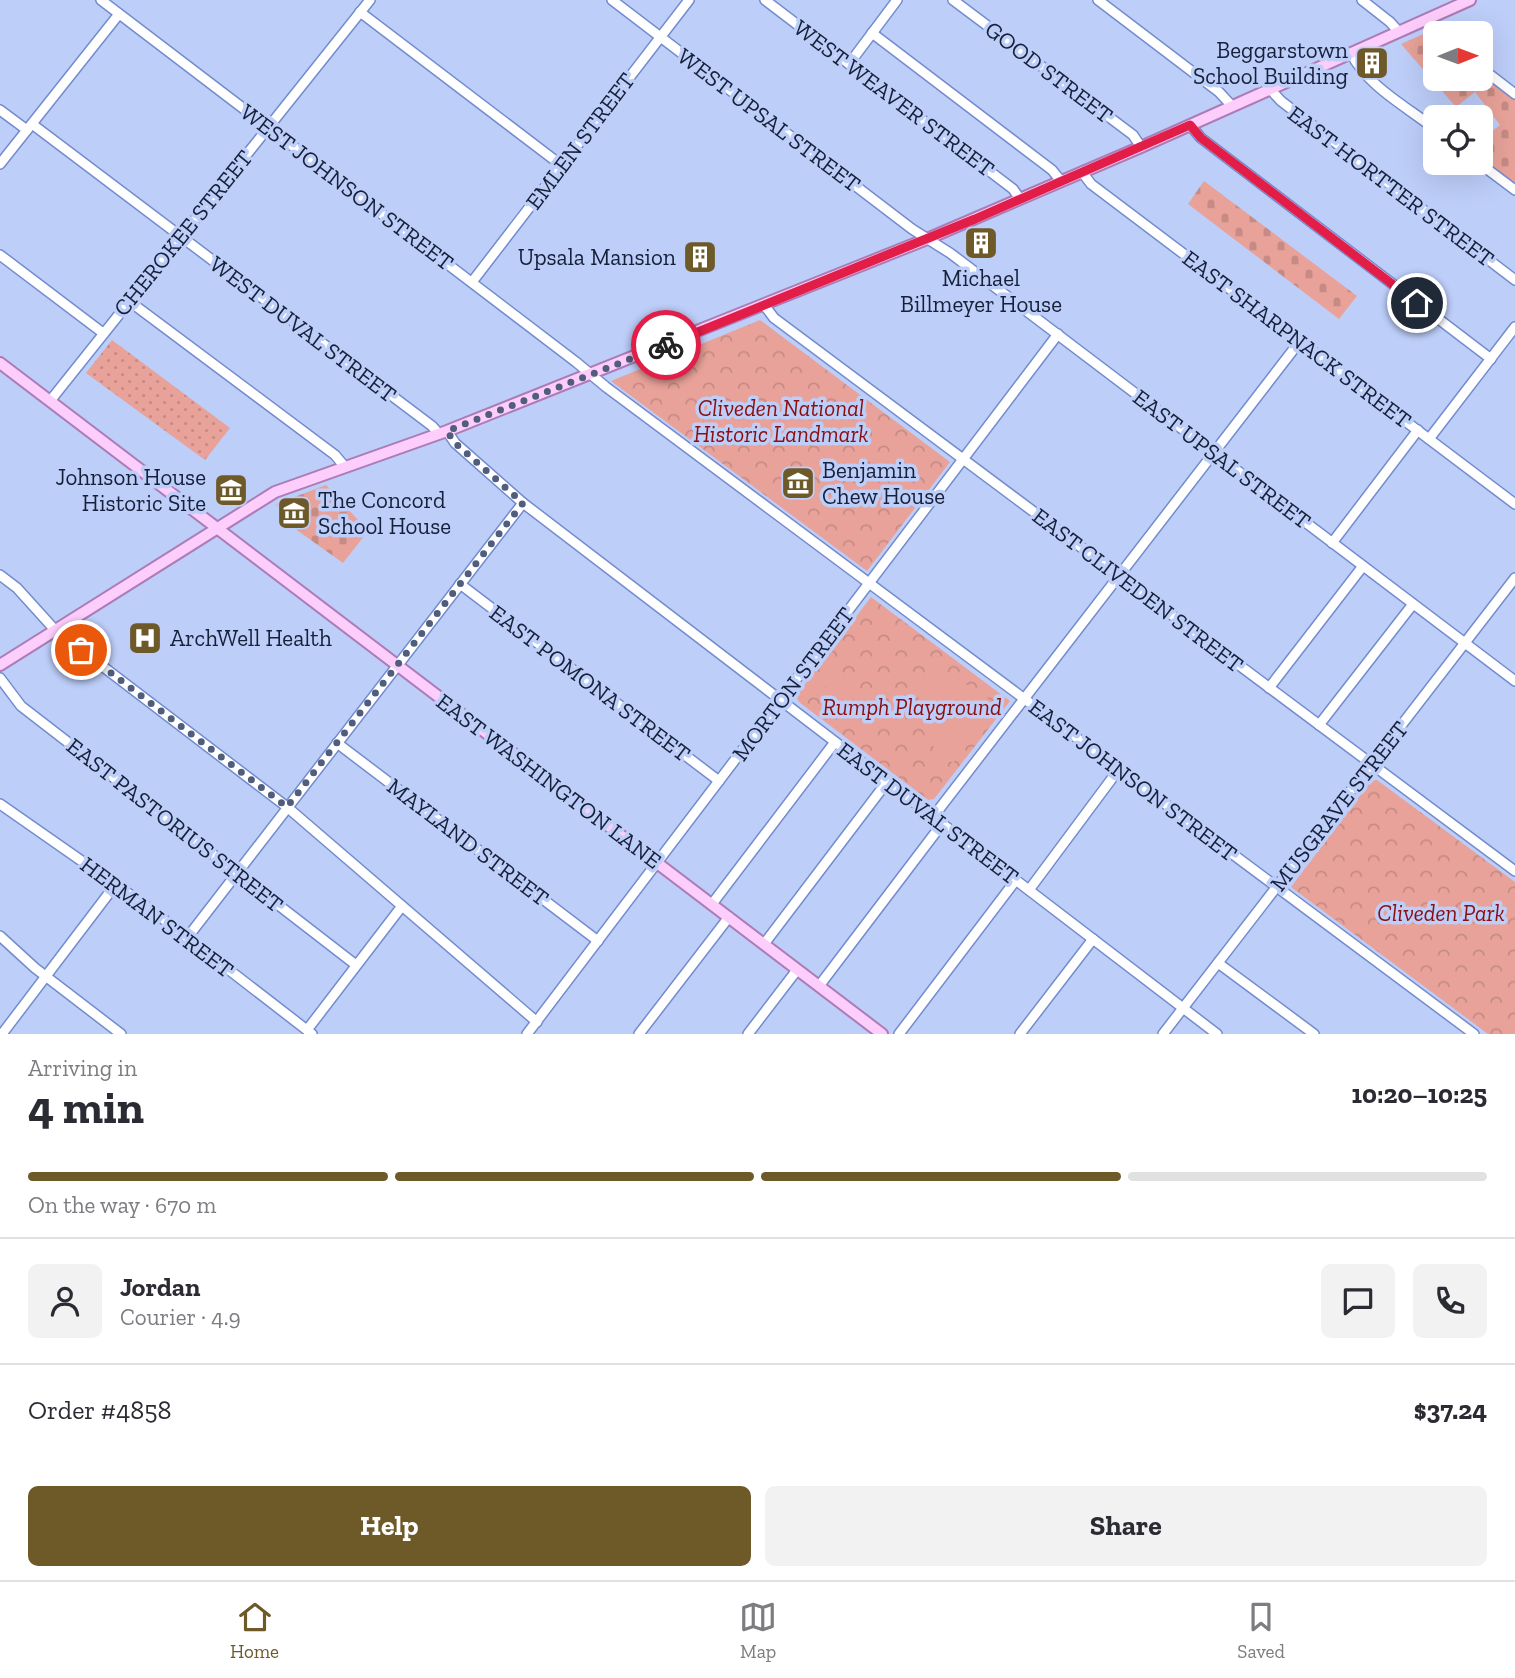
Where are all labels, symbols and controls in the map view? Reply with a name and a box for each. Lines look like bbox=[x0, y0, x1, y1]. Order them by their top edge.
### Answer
street label: WEST WEAVER STREET bbox=[788, 13, 1000, 183]
street label: GOOD STREET bbox=[980, 15, 1118, 129]
north arrow bbox=[1423, 21, 1493, 91]
map controls bbox=[1423, 21, 1493, 175]
place label: Beggarstown School Building bbox=[1193, 36, 1348, 90]
street label: WEST UPSAL STREET bbox=[672, 42, 866, 198]
building icon: Beggarstown School Building bbox=[1353, 44, 1391, 82]
street label: EMLEN STREET bbox=[519, 67, 641, 215]
street label: WEST JOHNSON STREET bbox=[235, 98, 459, 276]
street label: EAST HORTTER STREET bbox=[1282, 99, 1500, 273]
button: locate bbox=[1423, 105, 1493, 175]
street label: CHEROKEE STREET bbox=[108, 144, 258, 322]
building icon: Michael Billmeyer House bbox=[962, 224, 1000, 262]
building icon: Upsala Mansion bbox=[681, 238, 719, 276]
place label: Upsala Mansion bbox=[518, 243, 676, 271]
street label: EAST SHARPNACK STREET bbox=[1177, 244, 1417, 434]
street label: WEST DUVAL STREET bbox=[204, 250, 402, 408]
place label: Michael Billmeyer House bbox=[900, 264, 1062, 318]
pin bbox=[1387, 273, 1447, 333]
icon: home bbox=[1398, 284, 1436, 322]
courier bbox=[631, 310, 701, 380]
icon: bike bbox=[647, 326, 685, 364]
street label: EAST UPSAL STREET bbox=[1128, 383, 1316, 535]
park label: Cliveden National Historic Landmark bbox=[693, 394, 869, 448]
place label: Benjamin Chew House bbox=[822, 456, 945, 510]
place label: Johnson House Historic Site bbox=[56, 463, 206, 517]
museum icon: Benjamin Chew House bbox=[779, 464, 817, 502]
museum icon: Johnson House Historic Site bbox=[212, 471, 250, 509]
place label: The Concord School House bbox=[318, 486, 451, 540]
museum icon: The Concord School House bbox=[275, 494, 313, 532]
street label: EAST CLIVEDEN STREET bbox=[1027, 502, 1249, 678]
street label: EAST POMONA STREET bbox=[484, 598, 696, 768]
street label: MORTON STREET bbox=[726, 602, 860, 766]
hospital icon: ArchWell Health bbox=[126, 619, 164, 657]
pin bbox=[51, 620, 111, 680]
place label: ArchWell Health bbox=[170, 624, 332, 652]
icon: bag bbox=[62, 631, 100, 669]
street label: EAST WASHINGTON LANE bbox=[431, 687, 667, 875]
park label: Rumph Playground bbox=[822, 693, 1002, 721]
street label: EAST JOHNSON STREET bbox=[1023, 693, 1243, 867]
street label: MUSGRAVE STREET bbox=[1264, 715, 1414, 897]
street label: EAST PASTORIUS STREET bbox=[61, 732, 289, 918]
street label: EAST DUVAL STREET bbox=[832, 736, 1024, 890]
street label: MAYLAND STREET bbox=[382, 772, 554, 912]
street label: HERMAN STREET bbox=[75, 850, 239, 984]
park label: Cliveden Park bbox=[1377, 899, 1505, 927]
text: Arriving in bbox=[28, 1054, 137, 1082]
text: 10:20–10:25 bbox=[1352, 1078, 1487, 1110]
text: 4 min bbox=[28, 1080, 144, 1135]
text: On the way · 670 m bbox=[28, 1191, 216, 1219]
button: person bbox=[28, 1264, 102, 1338]
button: chat bbox=[1321, 1264, 1395, 1338]
button: phone bbox=[1413, 1264, 1487, 1338]
text: Jordan bbox=[120, 1271, 200, 1303]
text: Courier · 4.9 bbox=[120, 1303, 241, 1331]
text: Order #4858 bbox=[28, 1394, 171, 1426]
text: $37.24 bbox=[1414, 1394, 1487, 1426]
button: Help bbox=[28, 1486, 751, 1566]
button: Share bbox=[765, 1486, 1487, 1566]
tab: Home bbox=[230, 1598, 279, 1663]
tab: Map bbox=[739, 1598, 777, 1663]
tab: Saved bbox=[1237, 1598, 1285, 1663]

